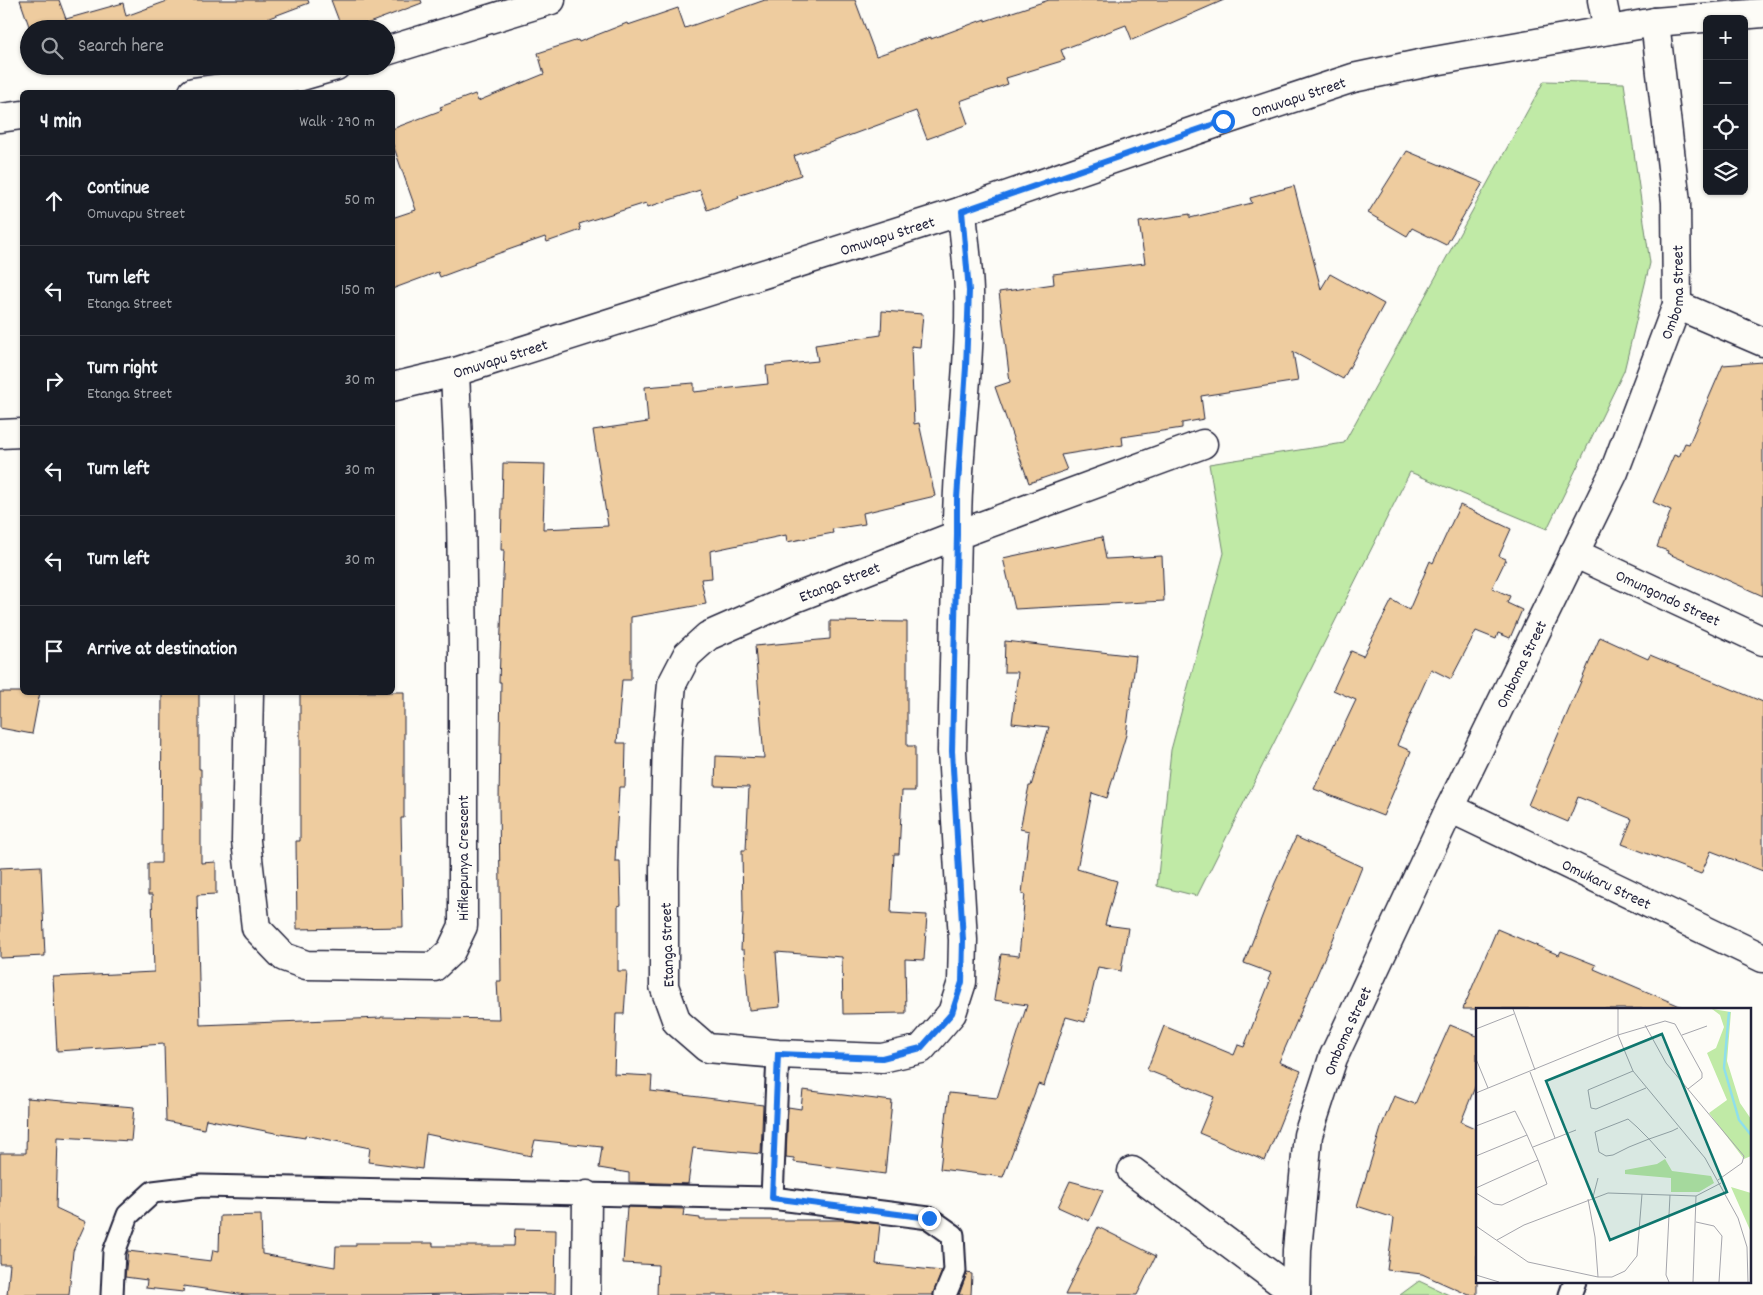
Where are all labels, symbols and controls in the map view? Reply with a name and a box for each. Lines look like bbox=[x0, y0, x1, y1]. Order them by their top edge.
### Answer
map controls bbox=[1703, 15, 1748, 195]
button: + bbox=[1703, 15, 1748, 60]
search box bbox=[20, 20, 395, 75]
icon: search bbox=[38, 34, 66, 62]
text: Search here bbox=[78, 34, 164, 61]
button: − bbox=[1703, 60, 1748, 105]
street label: Omuvapu Street bbox=[1249, 72, 1349, 125]
button: locate bbox=[1703, 105, 1748, 150]
text: 4 min bbox=[40, 108, 82, 138]
route start bbox=[1212, 110, 1235, 133]
text: Walk · 290 m bbox=[299, 111, 375, 134]
button: layers bbox=[1703, 150, 1748, 195]
text: Continue bbox=[87, 176, 149, 203]
icon: ahead bbox=[40, 187, 68, 215]
text: 50 m bbox=[344, 189, 375, 212]
text: Omuvapu Street bbox=[87, 203, 185, 226]
street label: Omuvapu Street bbox=[837, 211, 938, 263]
street label: Omboma Street bbox=[1656, 245, 1691, 343]
text: Turn left bbox=[87, 266, 150, 293]
icon: left bbox=[40, 277, 68, 305]
text: 150 m bbox=[341, 279, 375, 302]
text: Etanga Street bbox=[87, 293, 172, 316]
street label: Omuvapu Street bbox=[451, 334, 551, 386]
text: Turn right bbox=[87, 356, 158, 383]
icon: right bbox=[40, 367, 68, 395]
text: 30 m bbox=[345, 369, 375, 392]
text: Etanga Street bbox=[87, 383, 172, 406]
icon: left bbox=[40, 457, 68, 485]
text: Turn left bbox=[87, 457, 150, 484]
text: 30 m bbox=[345, 459, 375, 482]
icon: left bbox=[40, 547, 68, 575]
text: Turn left bbox=[87, 547, 150, 574]
text: 30 m bbox=[345, 549, 375, 572]
street label: Etanga Street bbox=[796, 557, 884, 609]
street label: Omungondo Street bbox=[1611, 565, 1724, 634]
street label: Omboma Street bbox=[1491, 617, 1554, 713]
icon: arrive bbox=[40, 637, 68, 665]
text: Arrive at destination bbox=[87, 637, 237, 664]
street label: Hifikepunya Crescent bbox=[453, 795, 476, 921]
street label: Omukaru Street bbox=[1557, 854, 1654, 917]
street label: Etanga Street bbox=[656, 902, 681, 988]
street label: Omboma Street bbox=[1319, 983, 1379, 1079]
inset map bbox=[1476, 1008, 1750, 1282]
route end bbox=[918, 1207, 941, 1230]

